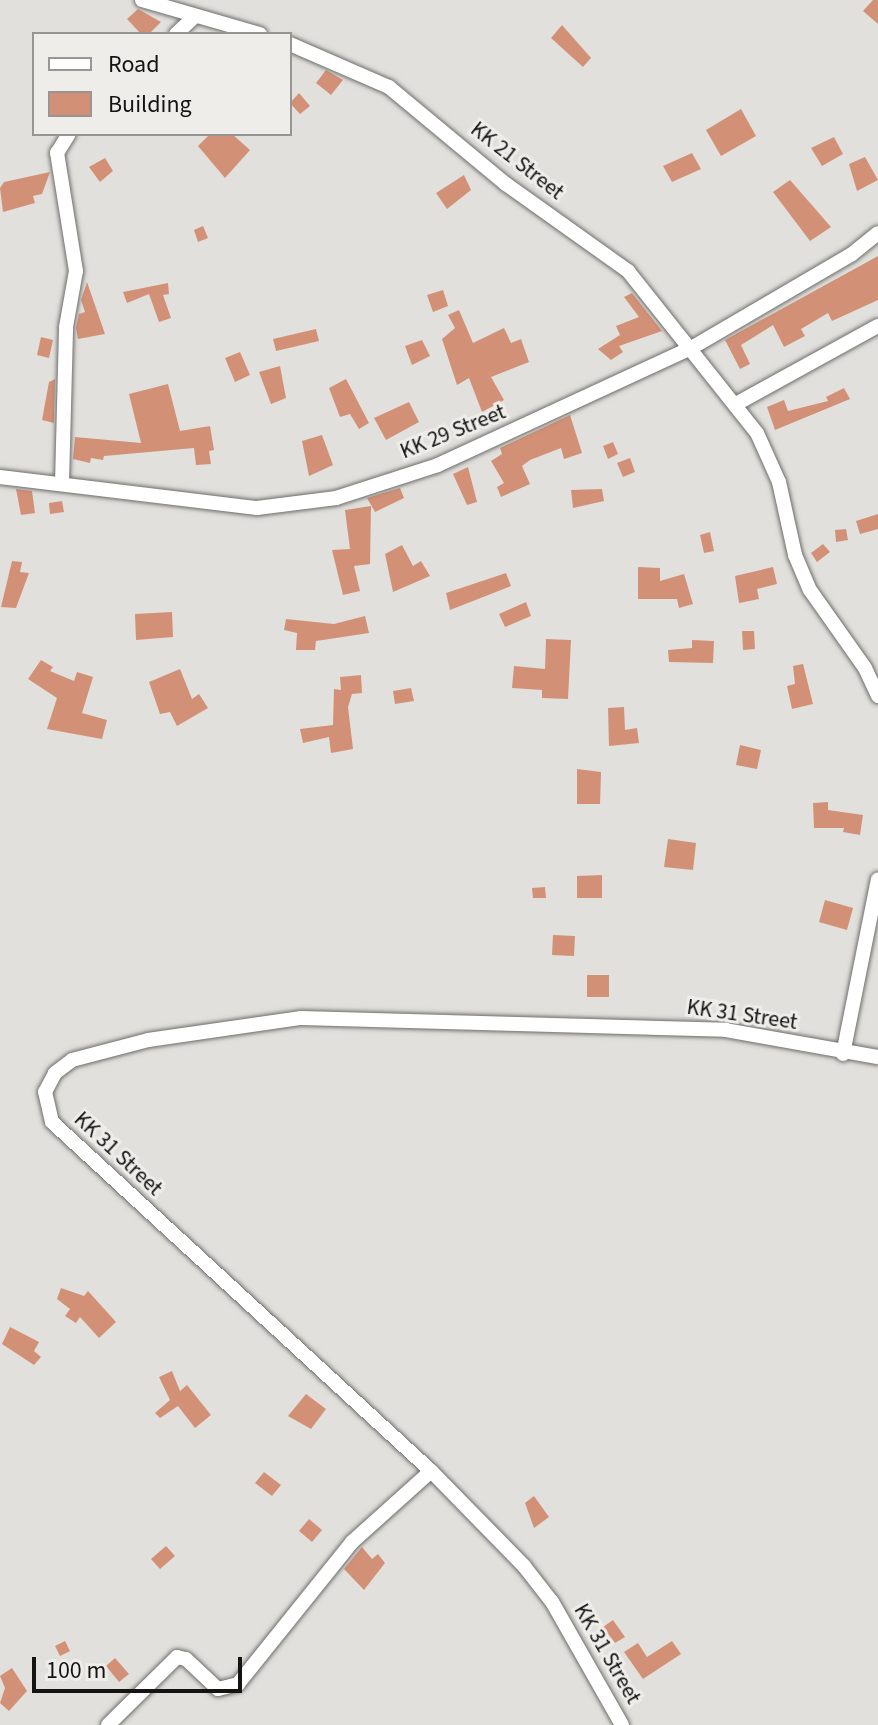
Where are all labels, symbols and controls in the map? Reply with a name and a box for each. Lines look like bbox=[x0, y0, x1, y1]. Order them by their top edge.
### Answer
legend bbox=[32, 32, 292, 136]
text: Road bbox=[108, 47, 160, 82]
text: Building bbox=[108, 87, 192, 122]
street label: KK 21 Street bbox=[465, 116, 569, 206]
street label: KK 29 Street bbox=[396, 399, 510, 465]
street label: KK 31 Street bbox=[685, 994, 799, 1036]
street label: KK 31 Street bbox=[68, 1106, 168, 1202]
street label: KK 31 Street bbox=[568, 1599, 646, 1709]
scale bar bbox=[36, 1641, 246, 1691]
text: 100 m bbox=[46, 1653, 106, 1688]

